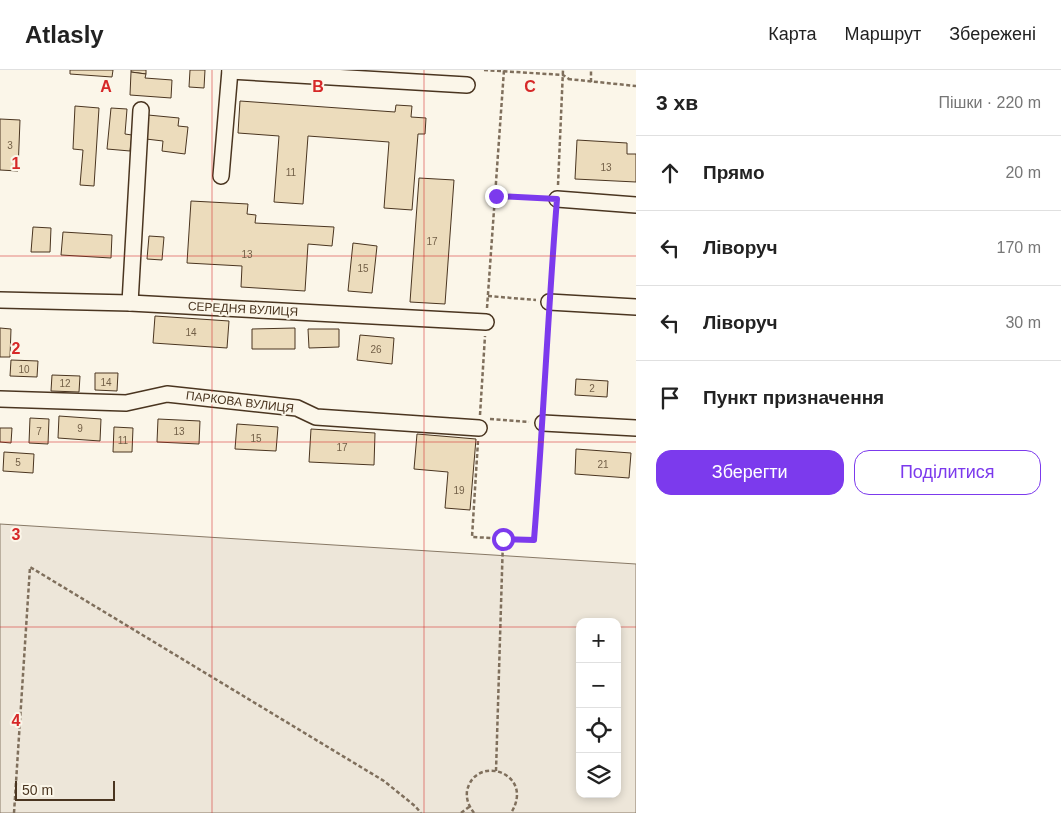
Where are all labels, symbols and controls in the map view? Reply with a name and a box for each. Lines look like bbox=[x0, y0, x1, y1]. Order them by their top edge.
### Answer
text: Atlasly bbox=[25, 21, 104, 48]
text: Карта bbox=[768, 24, 816, 44]
text: Маршрут bbox=[844, 24, 921, 44]
text: Збережені bbox=[949, 24, 1036, 44]
text: A bbox=[100, 78, 112, 95]
text: B bbox=[312, 78, 324, 95]
text: C bbox=[524, 78, 536, 95]
text: 3 хв bbox=[656, 91, 698, 114]
text: Пішки · 220 m bbox=[938, 94, 1041, 111]
house number: 3 bbox=[7, 140, 13, 151]
text: 1 bbox=[12, 155, 21, 172]
icon: ahead bbox=[656, 159, 684, 187]
house number: 13 bbox=[600, 162, 612, 173]
text: Прямо bbox=[703, 162, 765, 183]
text: 20 m bbox=[1005, 164, 1041, 181]
house number: 11 bbox=[286, 167, 297, 178]
route end bbox=[485, 185, 508, 208]
icon: left bbox=[656, 234, 684, 262]
house number: 17 bbox=[426, 236, 438, 247]
text: Ліворуч bbox=[703, 237, 778, 258]
text: 170 m bbox=[997, 239, 1041, 256]
house number: 13 bbox=[241, 249, 253, 260]
house number: 15 bbox=[357, 263, 369, 274]
street label: СЕРЕДНЯ ВУЛИЦЯ bbox=[188, 299, 298, 319]
icon: left bbox=[656, 309, 684, 337]
text: Ліворуч bbox=[703, 312, 778, 333]
text: 30 m bbox=[1005, 314, 1041, 331]
house number: 14 bbox=[185, 327, 197, 338]
text: 2 bbox=[12, 340, 21, 357]
house number: 26 bbox=[370, 344, 382, 355]
house number: 10 bbox=[18, 364, 30, 375]
house number: 14 bbox=[100, 377, 112, 388]
house number: 12 bbox=[59, 378, 71, 389]
house number: 2 bbox=[589, 383, 595, 394]
icon: arrive bbox=[656, 384, 684, 412]
text: Пункт призначення bbox=[703, 387, 884, 408]
street label: ПАРКОВА ВУЛИЦЯ bbox=[185, 388, 295, 416]
house number: 9 bbox=[77, 423, 83, 434]
house number: 7 bbox=[36, 426, 42, 437]
house number: 13 bbox=[173, 426, 185, 437]
house number: 15 bbox=[250, 433, 262, 444]
house number: 11 bbox=[118, 435, 129, 446]
house number: 17 bbox=[336, 442, 348, 453]
button: Зберегти bbox=[656, 450, 844, 495]
button: Поділитися bbox=[854, 450, 1041, 495]
house number: 5 bbox=[15, 457, 21, 468]
house number: 21 bbox=[597, 459, 609, 470]
house number: 19 bbox=[453, 485, 465, 496]
text: 3 bbox=[12, 526, 21, 543]
route start bbox=[492, 528, 515, 551]
map controls bbox=[576, 618, 621, 798]
button: + bbox=[576, 618, 621, 663]
button: − bbox=[576, 663, 621, 708]
button: locate bbox=[576, 708, 621, 753]
text: 4 bbox=[12, 712, 21, 729]
button: layers bbox=[576, 753, 621, 798]
scale bar bbox=[15, 778, 115, 801]
text: 50 m bbox=[22, 782, 53, 798]

